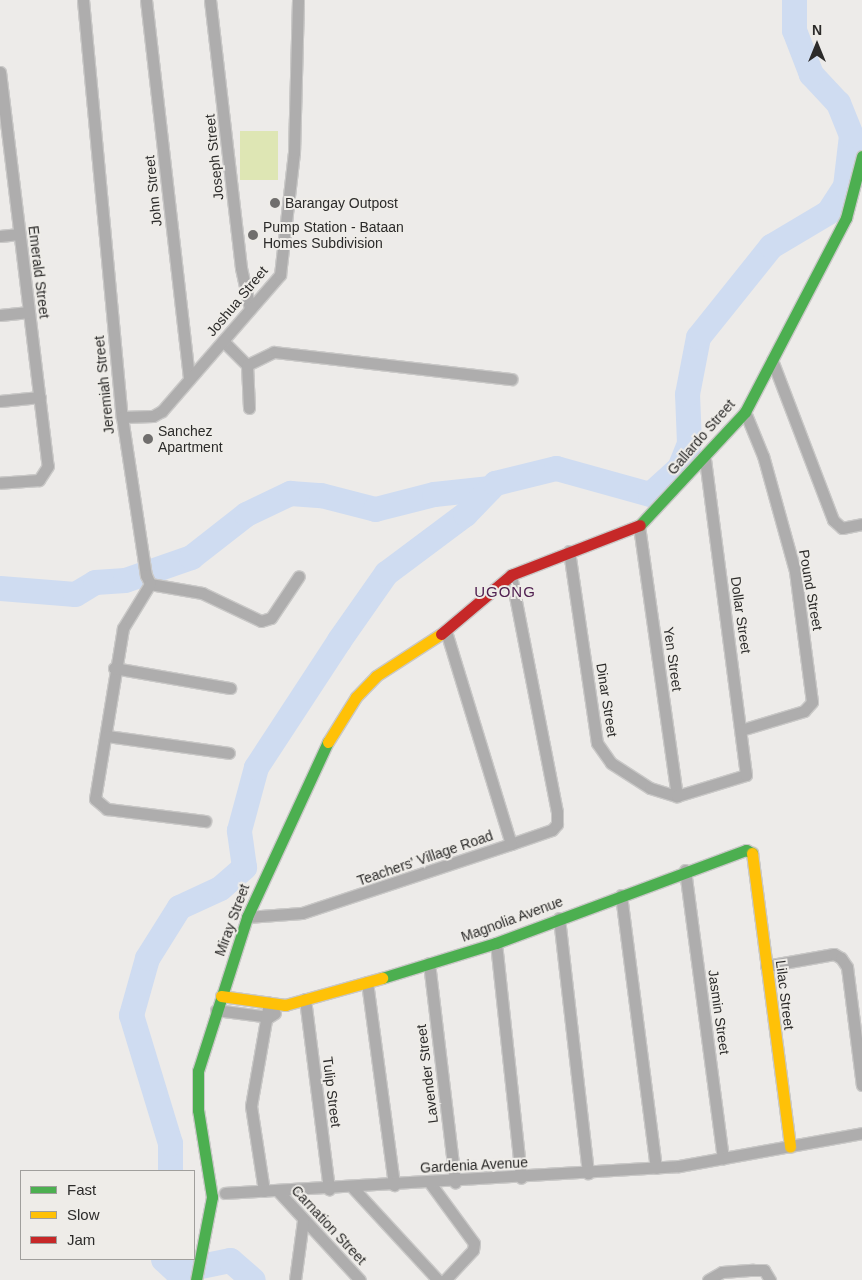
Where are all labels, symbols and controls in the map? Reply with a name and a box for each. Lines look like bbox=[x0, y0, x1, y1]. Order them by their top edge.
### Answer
north arrow bbox=[792, 20, 842, 70]
text: N bbox=[812, 22, 822, 38]
street label: Joseph Street bbox=[201, 113, 227, 201]
street label: John Street bbox=[141, 155, 165, 227]
place label: Barangay Outpost bbox=[285, 195, 398, 211]
marker: Barangay Outpost bbox=[269, 197, 281, 209]
place label: Pump Station - Bataan Homes Subdivision bbox=[263, 219, 404, 252]
street label: Emerald Street bbox=[25, 225, 53, 319]
marker: Pump Station - Bataan Homes Subdivision bbox=[247, 229, 259, 241]
street label: Joshua Street bbox=[203, 263, 271, 339]
street label: Jeremiah Street bbox=[90, 335, 118, 435]
street label: Gallardo Street bbox=[664, 396, 738, 478]
place label: Sanchez Apartment bbox=[158, 423, 223, 456]
marker: Sanchez Apartment bbox=[142, 433, 154, 445]
street label: Pound Street bbox=[796, 548, 826, 632]
street label: Dollar Street bbox=[727, 575, 755, 655]
district label: UGONG bbox=[474, 583, 536, 601]
street label: Yen Street bbox=[660, 626, 686, 692]
street label: Dinar Street bbox=[593, 662, 621, 738]
street label: Teachers' Village Road bbox=[355, 827, 495, 889]
street label: Miray Street bbox=[211, 882, 253, 958]
street label: Magnolia Avenue bbox=[458, 893, 566, 945]
street label: Lilac Street bbox=[772, 959, 798, 1031]
street label: Jasmin Street bbox=[705, 968, 733, 1056]
street label: Lavender Street bbox=[413, 1024, 441, 1124]
street label: Tulip Street bbox=[319, 1056, 345, 1128]
street label: Gardenia Avenue bbox=[419, 1154, 529, 1176]
legend bbox=[20, 1170, 195, 1260]
text: Fast bbox=[67, 1181, 96, 1198]
street label: Carnation Street bbox=[288, 1182, 370, 1268]
text: Slow bbox=[67, 1206, 100, 1223]
text: Jam bbox=[67, 1231, 95, 1248]

